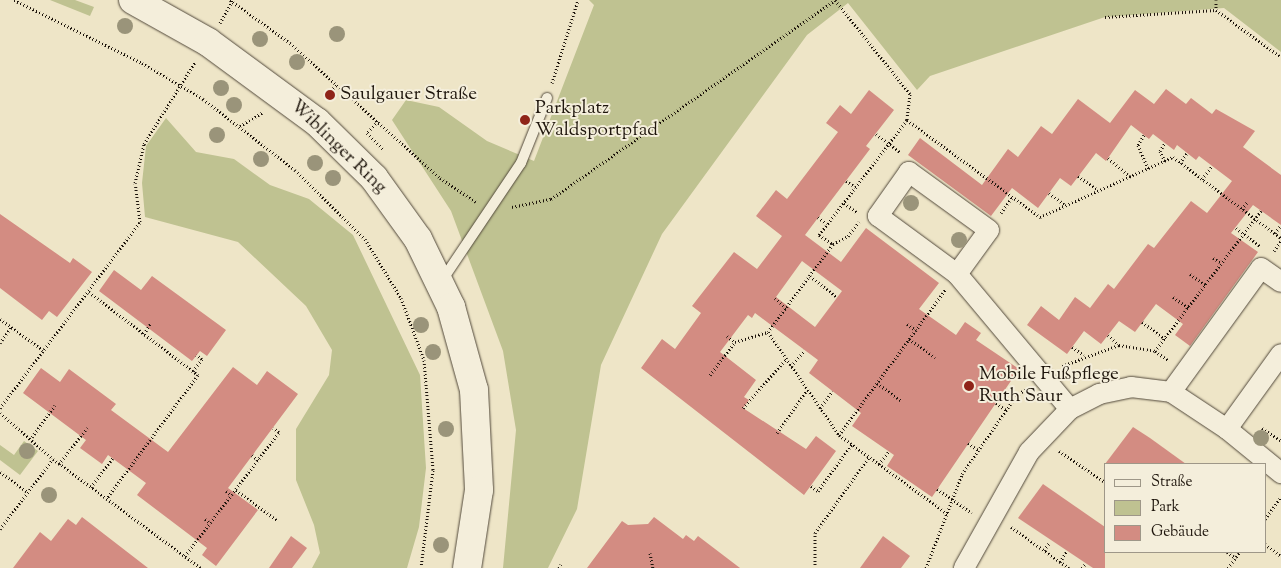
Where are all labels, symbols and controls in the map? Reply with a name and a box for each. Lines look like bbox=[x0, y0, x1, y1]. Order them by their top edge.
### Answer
place label: Saulgauer Straße bbox=[340, 84, 477, 106]
marker: Saulgauer Straße bbox=[324, 89, 336, 101]
street label: Wiblinger Ring bbox=[285, 95, 391, 199]
place label: Parkplatz Waldsportpfad bbox=[535, 98, 658, 142]
marker: Parkplatz Waldsportpfad bbox=[519, 114, 531, 126]
place label: Mobile Fußpflege Ruth Saur bbox=[979, 364, 1119, 408]
marker: Mobile Fußpflege Ruth Saur bbox=[963, 380, 975, 392]
legend bbox=[1104, 463, 1266, 553]
text: Straße bbox=[1151, 472, 1193, 493]
text: Park bbox=[1151, 497, 1180, 518]
text: Gebäude bbox=[1151, 522, 1209, 543]

